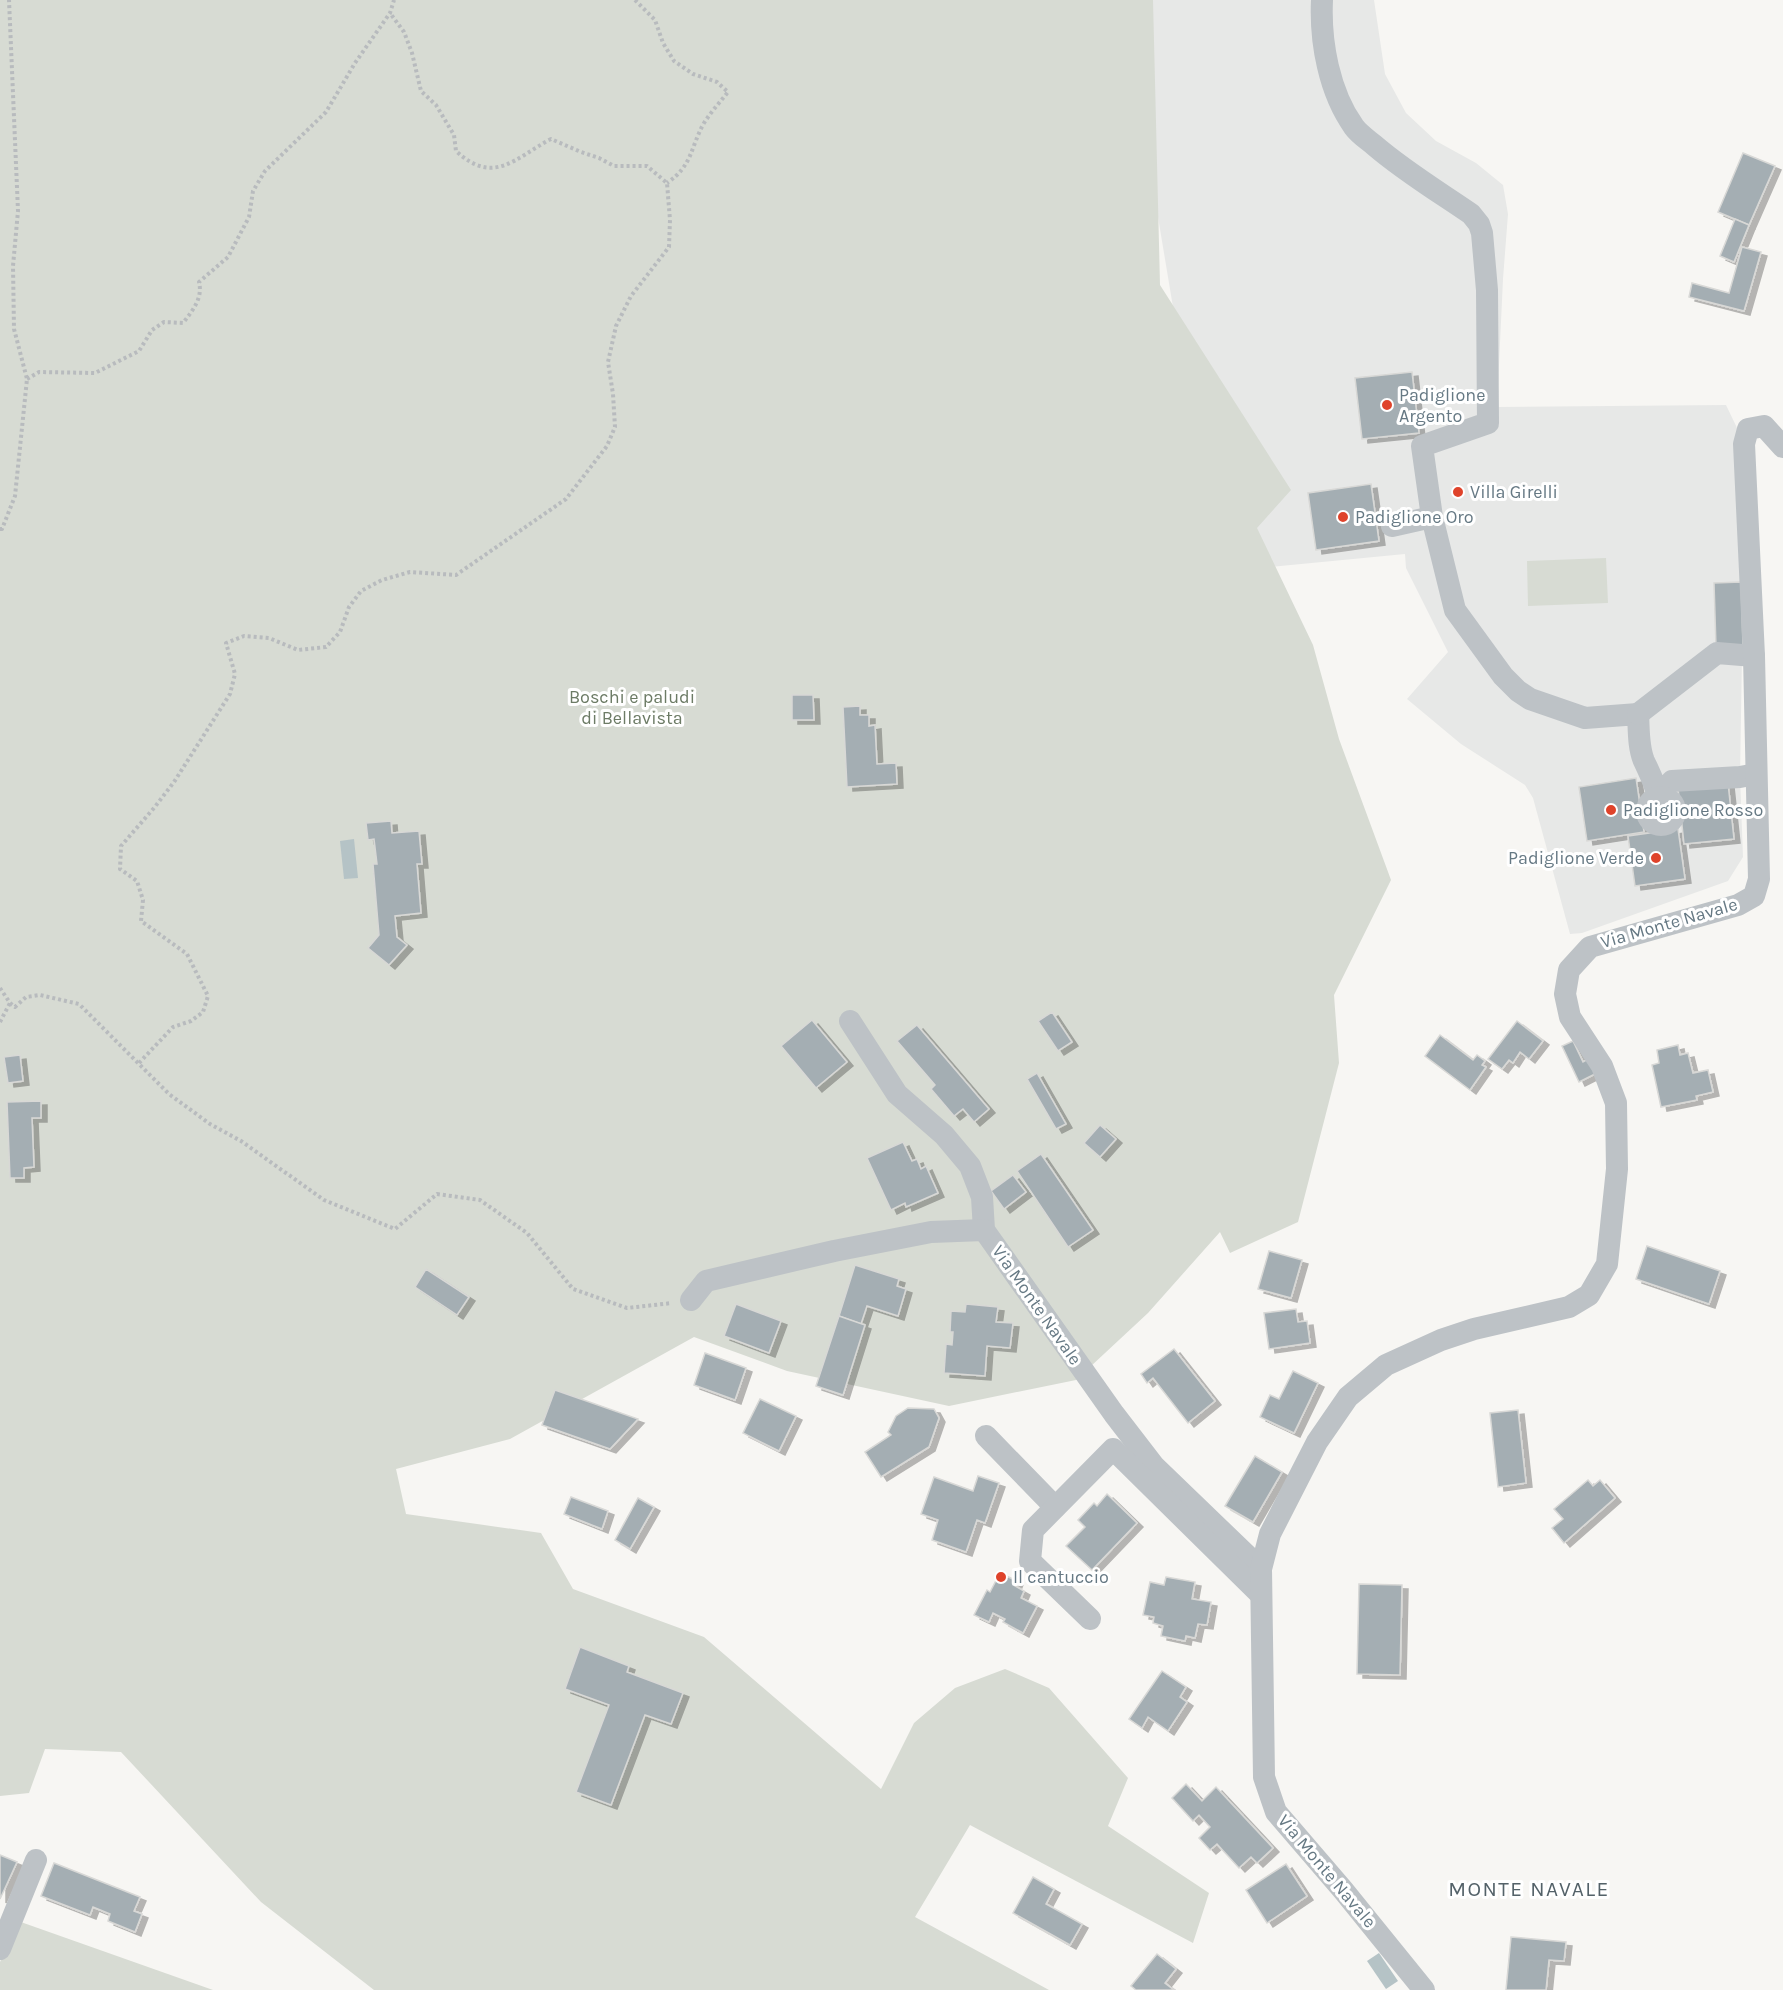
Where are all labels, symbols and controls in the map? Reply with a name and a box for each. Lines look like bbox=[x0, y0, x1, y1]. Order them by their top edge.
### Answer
place label: Padiglione Argento bbox=[1399, 384, 1485, 427]
marker: Padiglione Argento bbox=[1380, 398, 1394, 412]
place label: Villa Girelli bbox=[1470, 481, 1558, 503]
marker: Villa Girelli bbox=[1451, 485, 1465, 499]
place label: Padiglione Oro bbox=[1355, 506, 1474, 528]
marker: Padiglione Oro bbox=[1336, 510, 1350, 524]
park label: Boschi e paludi di Bellavista bbox=[569, 686, 695, 729]
place label: Padiglione Rosso bbox=[1623, 799, 1763, 821]
marker: Padiglione Rosso bbox=[1604, 803, 1618, 817]
place label: Padiglione Verde bbox=[1508, 847, 1644, 869]
marker: Padiglione Verde bbox=[1649, 851, 1663, 865]
street label: Via Monte Navale bbox=[1598, 893, 1740, 953]
street label: Via Monte Navale bbox=[987, 1241, 1087, 1369]
place label: Il cantuccio bbox=[1013, 1566, 1109, 1588]
marker: Il cantuccio bbox=[994, 1570, 1008, 1584]
street label: Via Monte Navale bbox=[1273, 1810, 1381, 1932]
district label: MONTE NAVALE bbox=[1448, 1877, 1610, 1901]

